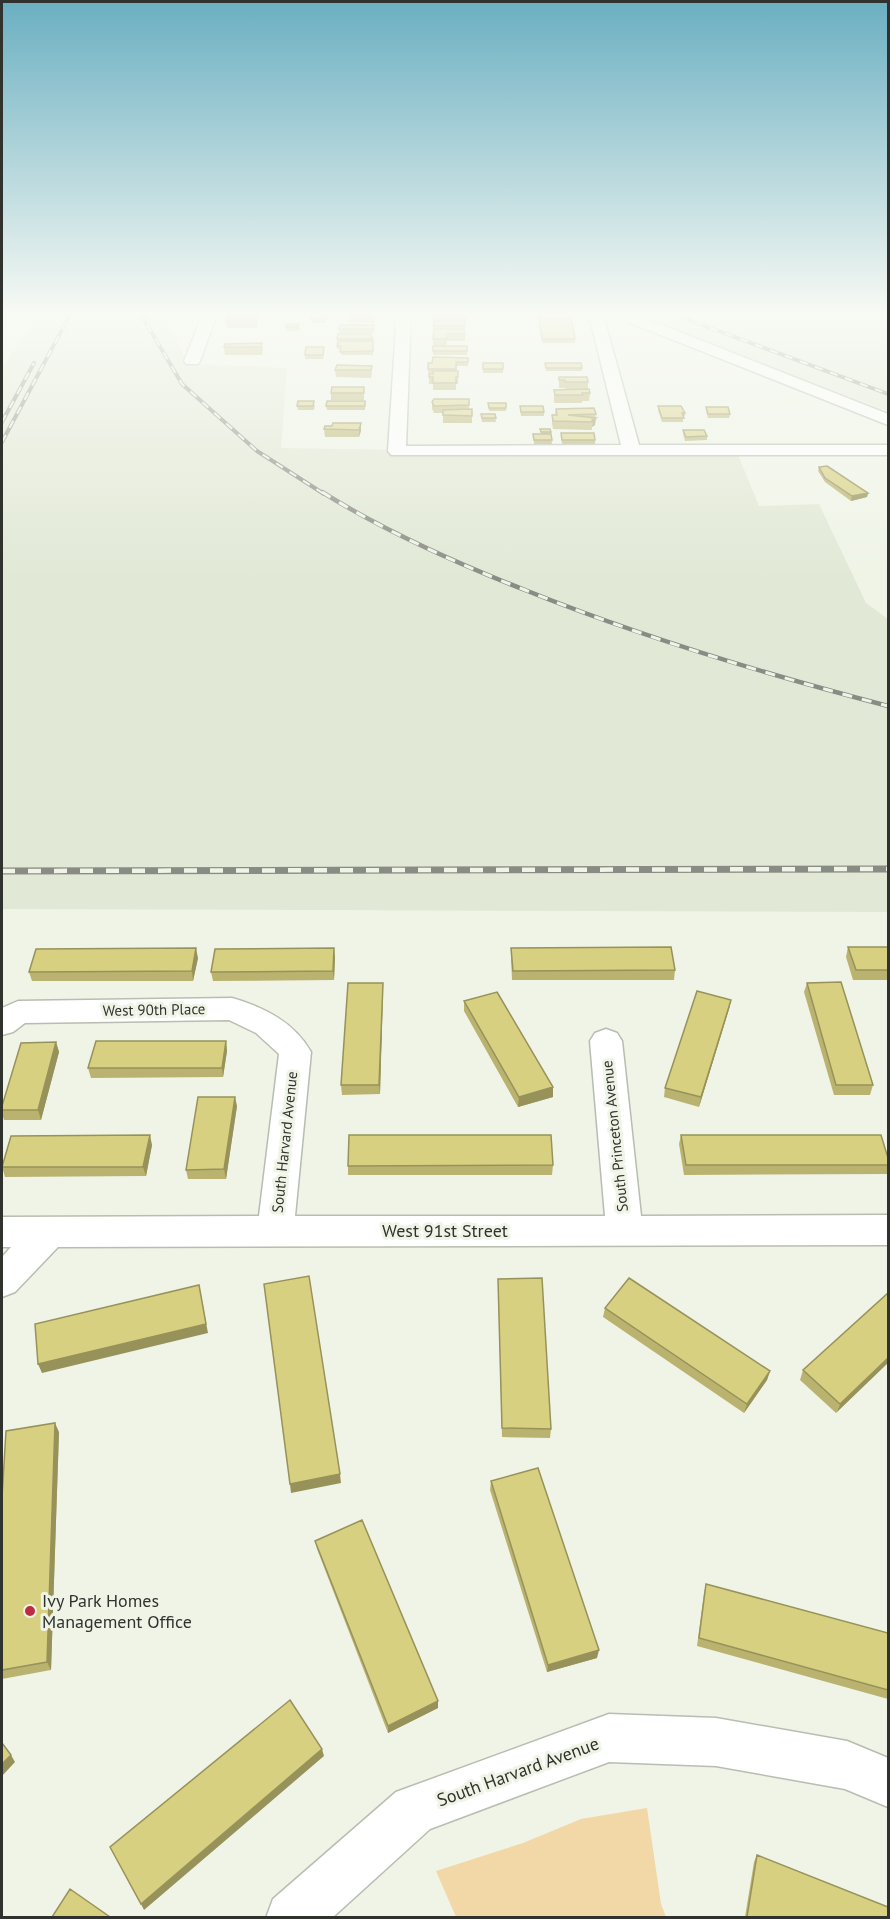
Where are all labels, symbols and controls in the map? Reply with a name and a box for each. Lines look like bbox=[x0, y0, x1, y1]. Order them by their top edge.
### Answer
street label: West 90th Place bbox=[102, 999, 206, 1020]
street label: South Princeton Avenue bbox=[597, 1059, 632, 1213]
street label: South Harvard Avenue bbox=[268, 1070, 301, 1214]
street label: West 91st Street bbox=[382, 1219, 508, 1242]
place label: Ivy Park Homes Management Office bbox=[42, 1589, 192, 1633]
marker: Ivy Park Homes Management Office bbox=[23, 1604, 37, 1618]
street label: South Harvard Avenue bbox=[434, 1732, 602, 1812]

